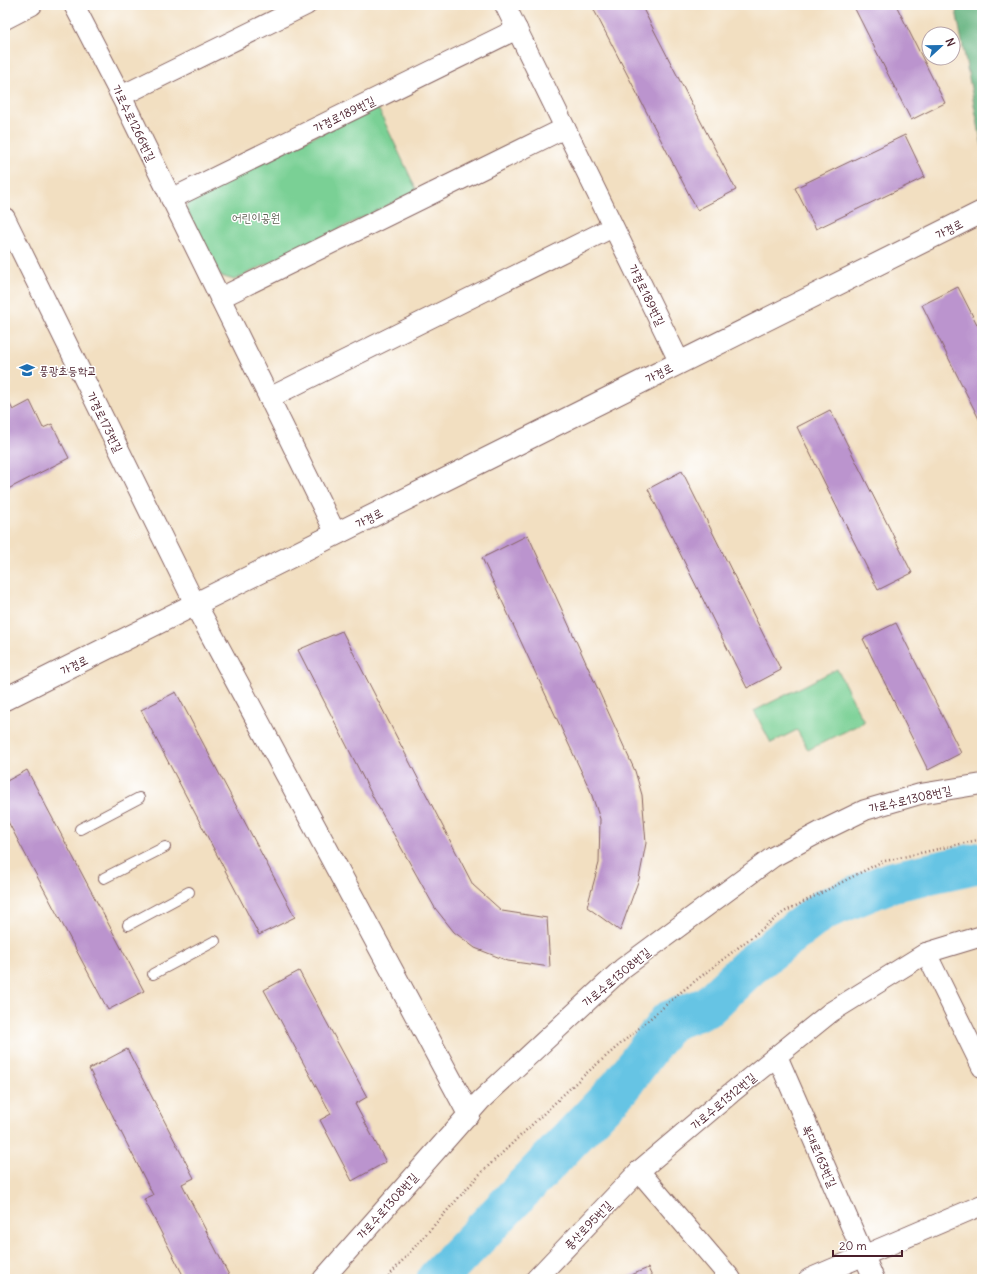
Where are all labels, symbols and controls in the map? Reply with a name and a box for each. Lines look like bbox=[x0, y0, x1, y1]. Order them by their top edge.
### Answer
north arrow bbox=[921, 26, 961, 66]
text: N bbox=[942, 36, 958, 48]
street label: 가로수로1266번길 bbox=[109, 82, 159, 164]
street label: 가경로189번길 bbox=[311, 92, 378, 135]
park label: 어린이공원 bbox=[232, 210, 280, 225]
street label: 가경로 bbox=[933, 216, 965, 242]
street label: 가경로189번길 bbox=[626, 262, 669, 329]
street label: 가경로 bbox=[643, 360, 675, 386]
school or university icon: 풍광초등학교 bbox=[18, 361, 36, 379]
place label: 풍광초등학교 bbox=[39, 363, 97, 378]
street label: 가경로173번길 bbox=[84, 389, 126, 455]
street label: 가경로 bbox=[353, 505, 385, 531]
street label: 가경로 bbox=[58, 652, 90, 678]
street label: 가로수로1308번길 bbox=[867, 782, 953, 816]
street label: 가로수로1308번길 bbox=[579, 944, 653, 1010]
street label: 가로수로1312번길 bbox=[687, 1069, 759, 1133]
street label: 복대로163번길 bbox=[800, 1122, 841, 1190]
street label: 가로수로1308번길 bbox=[353, 1169, 421, 1242]
street label: 풍산로95번길 bbox=[561, 1197, 615, 1253]
scale bar bbox=[833, 1232, 902, 1258]
text: 20 m bbox=[839, 1238, 867, 1253]

